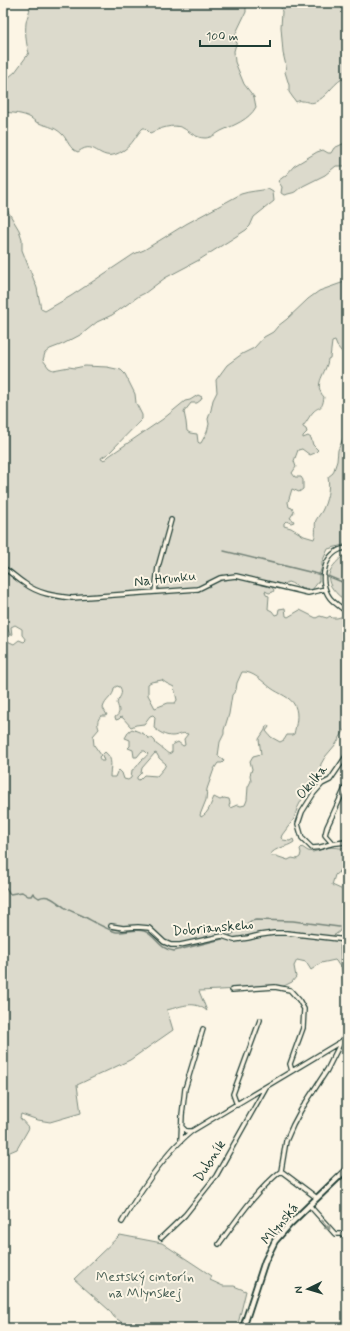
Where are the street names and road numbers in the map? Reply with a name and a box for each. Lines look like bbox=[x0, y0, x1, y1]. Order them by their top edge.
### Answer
street label: Na Hrunku bbox=[133, 567, 197, 591]
street label: Okulka bbox=[292, 760, 332, 803]
street label: Dobrianskeho bbox=[172, 915, 254, 941]
street label: Dubník bbox=[190, 1137, 230, 1185]
street label: Mlynská bbox=[257, 1199, 303, 1249]

